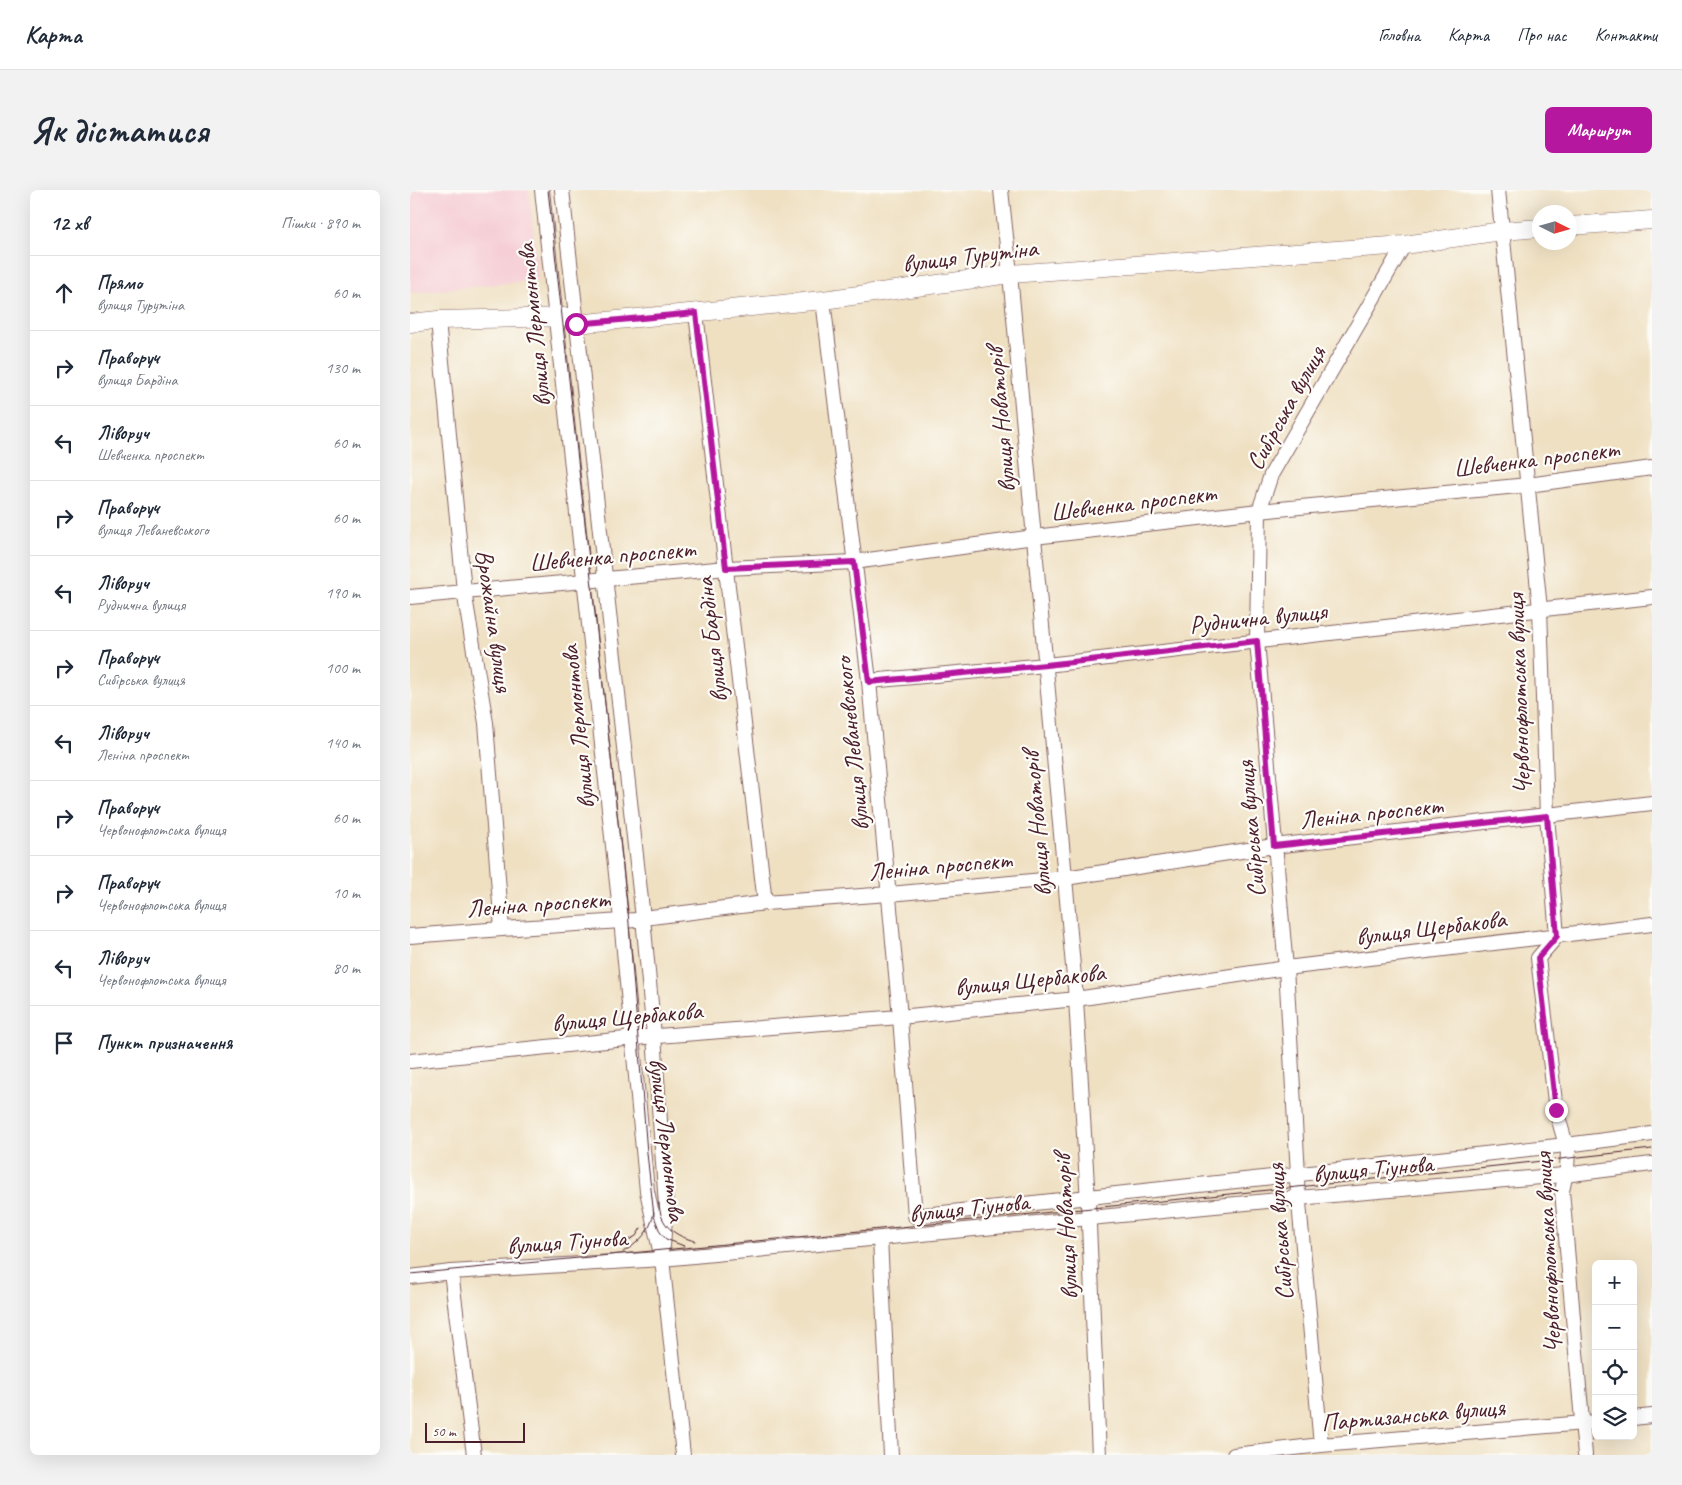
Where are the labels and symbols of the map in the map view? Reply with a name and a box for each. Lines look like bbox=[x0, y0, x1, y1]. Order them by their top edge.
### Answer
north arrow bbox=[1532, 205, 1577, 250]
street label: вулиця Турутіна bbox=[901, 232, 1041, 280]
street label: вулиця Лермонтова bbox=[509, 239, 559, 409]
route start bbox=[565, 313, 588, 336]
street label: Сибірська вулиця bbox=[1239, 339, 1334, 476]
street label: вулиця Новаторів bbox=[978, 340, 1023, 494]
street label: Шевченка проспект bbox=[1452, 433, 1623, 485]
street label: Шевченка проспект bbox=[1049, 477, 1220, 529]
street label: Шевченка проспект bbox=[528, 533, 698, 579]
street label: Врожайна вулиця bbox=[468, 548, 520, 695]
street label: вулиця Бардіна bbox=[688, 573, 736, 704]
street label: Червонофлотська вулиця bbox=[1499, 591, 1538, 795]
street label: Руднична вулиця bbox=[1188, 595, 1331, 641]
street label: вулиця Лермонтова bbox=[553, 641, 603, 811]
street label: вулиця Леваневського bbox=[827, 652, 877, 832]
street label: вулиця Новаторів bbox=[1014, 744, 1059, 898]
street label: Сибірська вулиця bbox=[1229, 758, 1273, 899]
street label: Леніна проспект bbox=[1298, 789, 1446, 836]
street label: Леніна проспект bbox=[867, 844, 1015, 888]
street label: Леніна проспект bbox=[466, 883, 613, 925]
street label: вулиця Щербакова bbox=[1354, 903, 1510, 953]
street label: вулиця Щербакова bbox=[953, 956, 1109, 1004]
street label: вулиця Щербакова bbox=[550, 994, 706, 1040]
street label: вулиця Лермонтова bbox=[641, 1056, 693, 1226]
route end bbox=[1545, 1099, 1568, 1122]
street label: вулиця Новаторів bbox=[1046, 1147, 1086, 1300]
street label: вулиця Тіунова bbox=[1312, 1148, 1437, 1190]
street label: Червонофлотська вулиця bbox=[1527, 1150, 1569, 1354]
street label: Сибірська вулиця bbox=[1259, 1162, 1301, 1302]
street label: вулиця Тіунова bbox=[908, 1186, 1033, 1230]
street label: вулиця Тіунова bbox=[506, 1222, 631, 1262]
street label: Партизанська вулиця bbox=[1320, 1391, 1507, 1439]
scale bar bbox=[425, 1420, 525, 1443]

